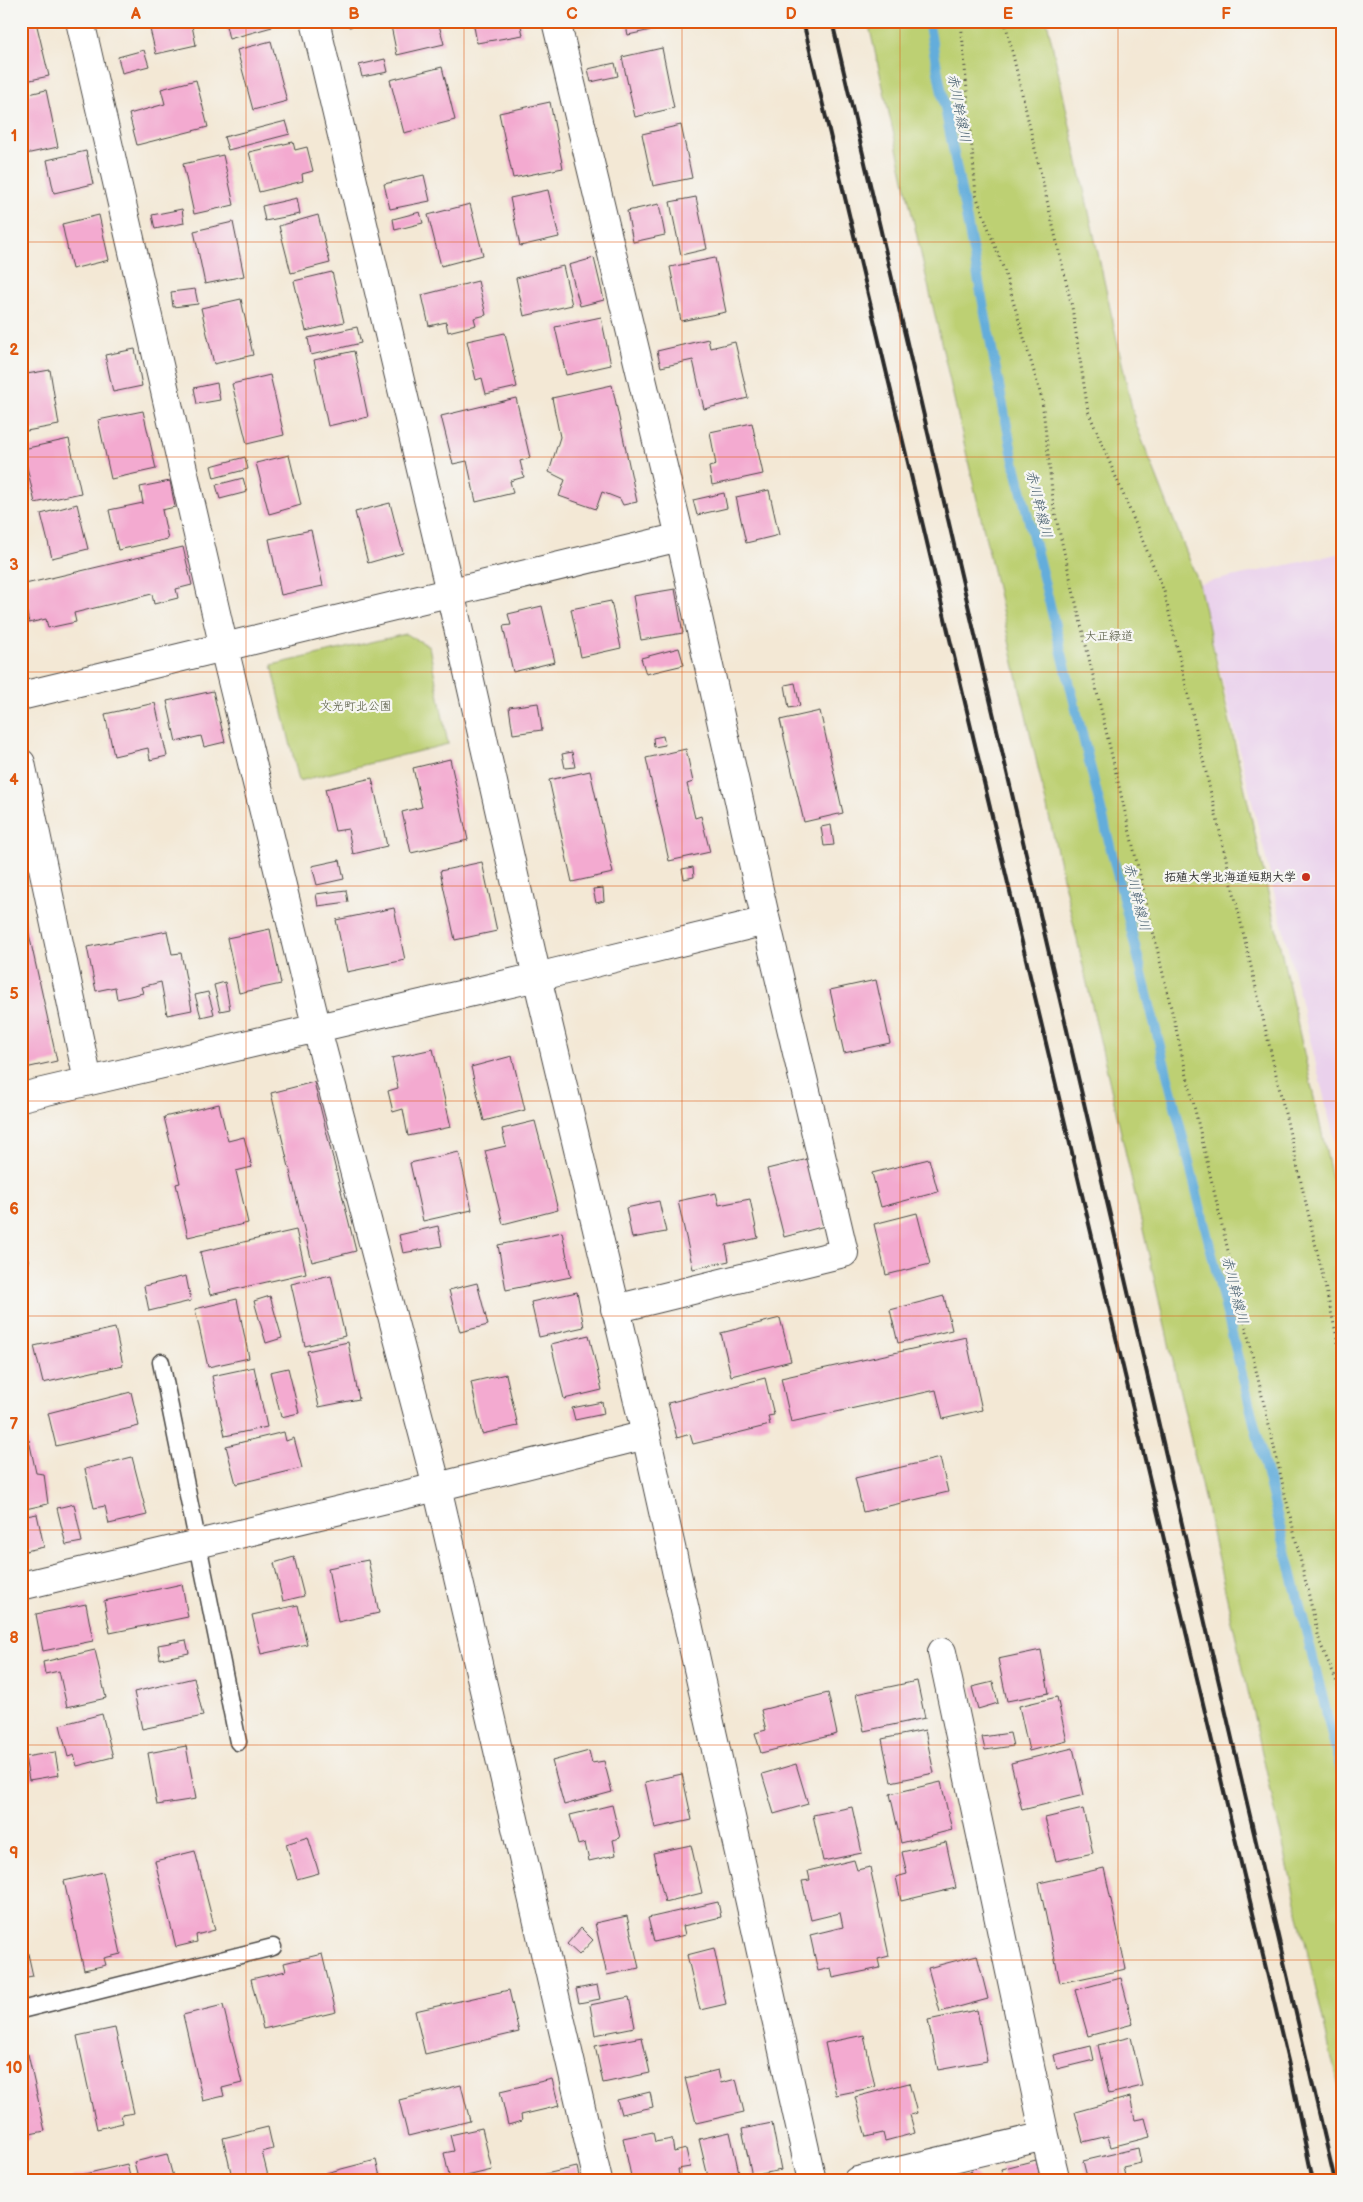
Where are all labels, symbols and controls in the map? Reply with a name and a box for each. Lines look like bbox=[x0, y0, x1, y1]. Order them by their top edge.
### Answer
text: A bbox=[130, 5, 141, 24]
text: B bbox=[348, 5, 360, 24]
text: C bbox=[566, 5, 578, 24]
text: D bbox=[785, 5, 797, 24]
text: E bbox=[1003, 5, 1013, 24]
text: F bbox=[1221, 5, 1231, 24]
water label: 赤川幹線川 bbox=[944, 72, 974, 144]
text: 1 bbox=[11, 127, 17, 146]
text: 2 bbox=[9, 341, 19, 360]
water label: 赤川幹線川 bbox=[1022, 468, 1056, 540]
text: 3 bbox=[9, 556, 19, 575]
park label: 大正緑道 bbox=[1085, 629, 1133, 644]
park label: 文光町北公園 bbox=[320, 699, 392, 714]
text: 4 bbox=[9, 771, 19, 790]
water label: 赤川幹線川 bbox=[1120, 861, 1154, 933]
place label: 拓殖大学北海道短期大学 bbox=[1164, 870, 1296, 885]
marker: 拓殖大学北海道短期大学 bbox=[1300, 871, 1312, 883]
text: 5 bbox=[9, 985, 19, 1004]
text: 6 bbox=[9, 1200, 19, 1219]
water label: 赤川幹線川 bbox=[1218, 1254, 1252, 1326]
text: 7 bbox=[10, 1415, 19, 1434]
text: 8 bbox=[9, 1629, 19, 1648]
text: 9 bbox=[9, 1844, 19, 1863]
text: 10 bbox=[6, 2059, 22, 2078]

